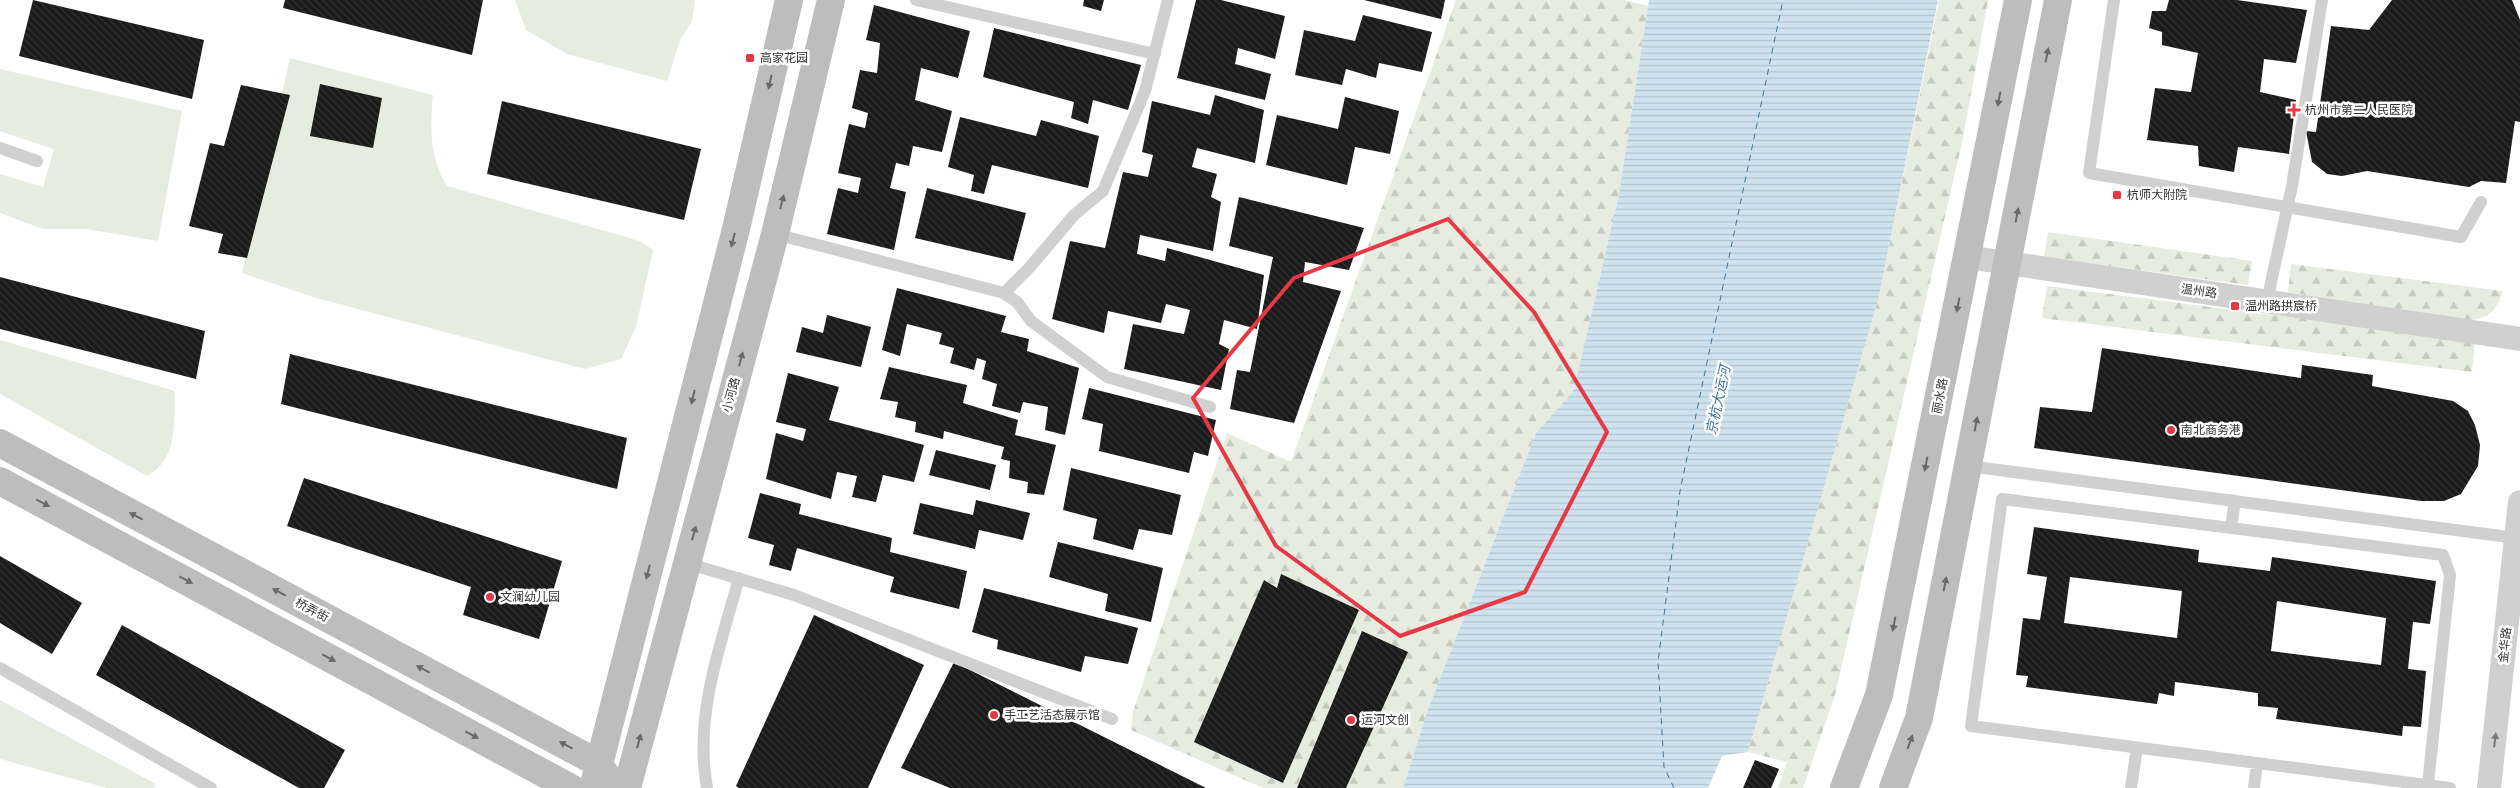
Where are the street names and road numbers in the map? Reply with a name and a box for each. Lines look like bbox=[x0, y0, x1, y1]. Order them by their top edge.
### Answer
street label: 温州路 bbox=[2180, 282, 2218, 300]
street label: 小河路 bbox=[720, 376, 742, 414]
street label: 丽水路 bbox=[1930, 377, 1950, 415]
street label: 桥弄街 bbox=[293, 595, 331, 625]
street label: 金华路 bbox=[2496, 626, 2514, 664]

